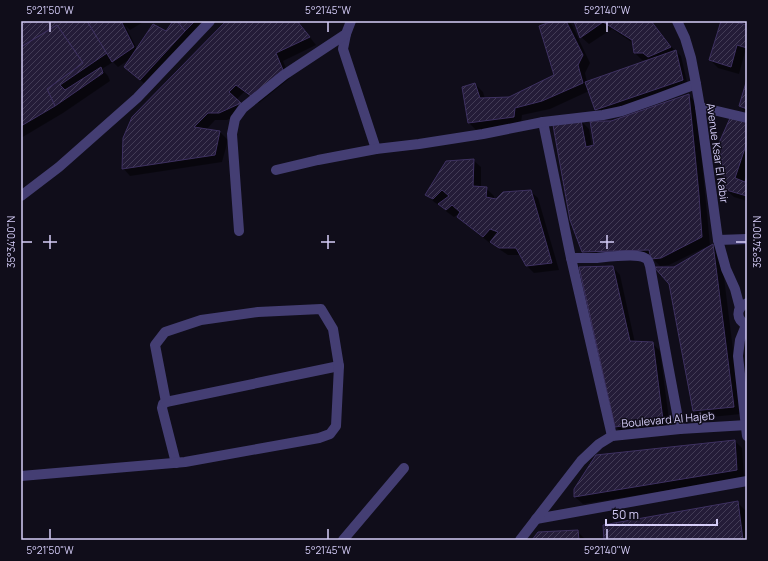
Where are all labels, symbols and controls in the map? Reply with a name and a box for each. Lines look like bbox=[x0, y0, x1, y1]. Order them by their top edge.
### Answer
text: 5°21'50"W bbox=[26, 3, 74, 17]
text: 5°21'45"W bbox=[305, 3, 352, 17]
text: 5°21'40"W bbox=[584, 3, 631, 17]
street label: Avenue Ksar El Kabir bbox=[704, 102, 732, 204]
text: 35°34'00"N bbox=[4, 216, 18, 268]
text: 35°34'00"N bbox=[750, 216, 764, 268]
street label: Boulevard Al Hajeb bbox=[621, 407, 716, 431]
scale bar bbox=[606, 501, 717, 527]
text: 50 m bbox=[612, 506, 639, 523]
text: 5°21'50"W bbox=[26, 543, 74, 557]
text: 5°21'45"W bbox=[305, 543, 352, 557]
text: 5°21'40"W bbox=[584, 543, 631, 557]

